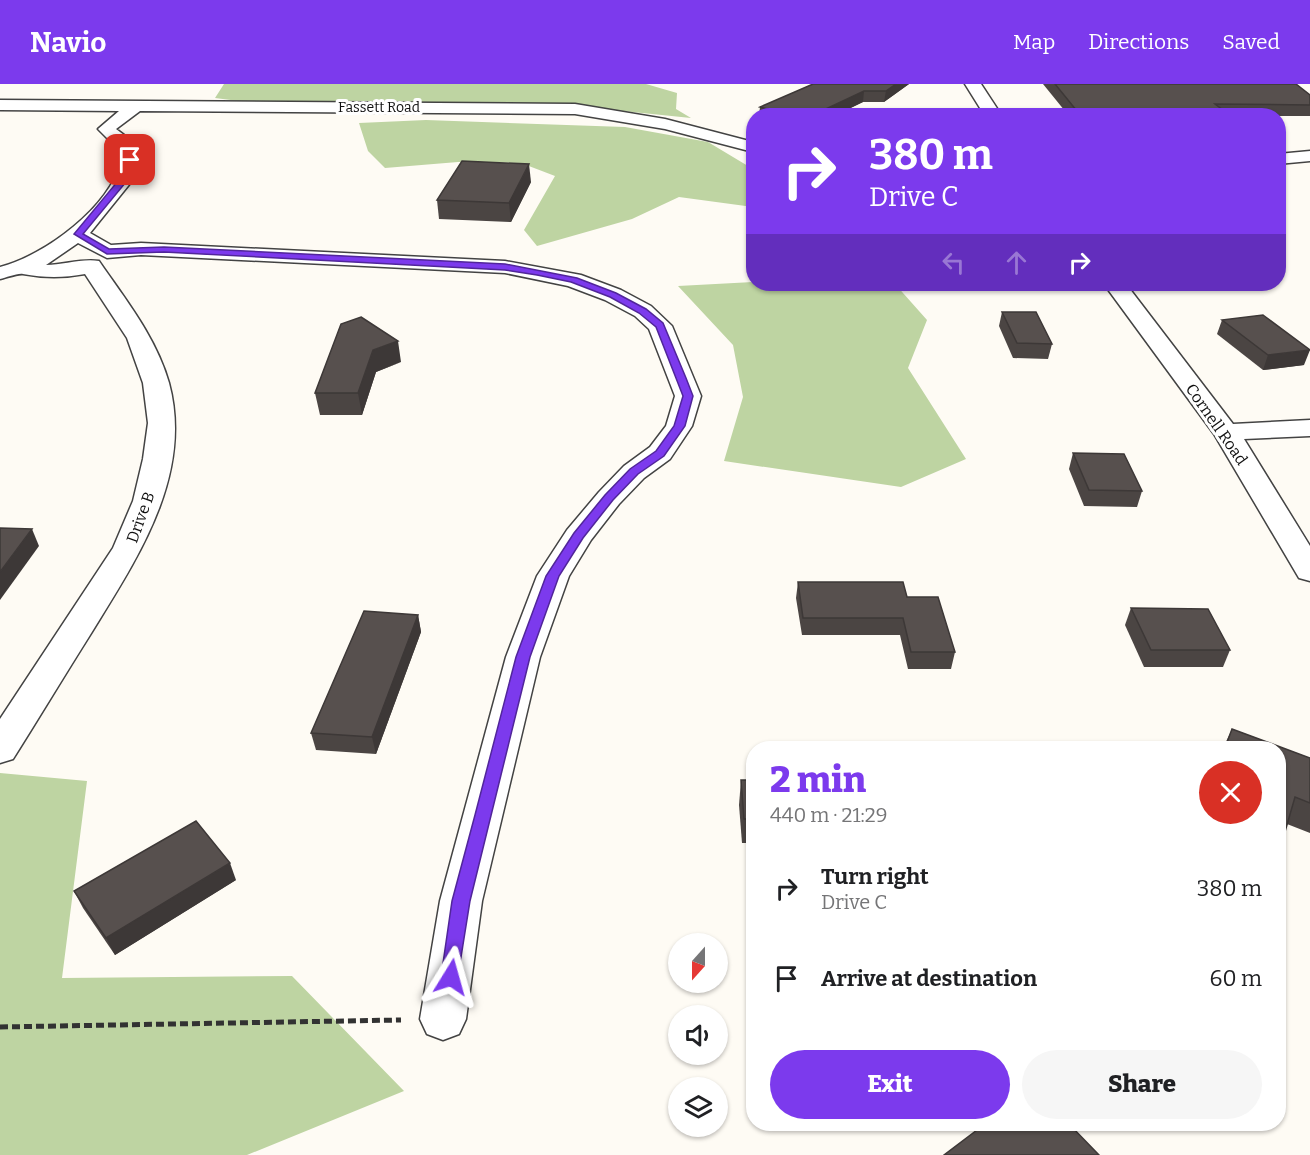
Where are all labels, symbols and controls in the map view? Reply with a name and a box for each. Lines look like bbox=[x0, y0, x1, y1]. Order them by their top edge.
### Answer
text: Navio bbox=[30, 26, 106, 59]
text: Map bbox=[1013, 29, 1055, 55]
text: Directions bbox=[1088, 29, 1189, 55]
text: Saved bbox=[1222, 29, 1280, 55]
street label: Fassett Road bbox=[338, 99, 420, 116]
text: 380 m bbox=[869, 130, 993, 180]
icon: right bbox=[770, 132, 848, 210]
pin bbox=[104, 134, 155, 185]
icon: arrive bbox=[113, 143, 146, 176]
text: Drive C bbox=[869, 181, 958, 213]
icon: left bbox=[937, 246, 970, 279]
icon: ahead bbox=[1000, 246, 1033, 279]
icon: right bbox=[1063, 246, 1096, 279]
street label: Cornell Road bbox=[1182, 380, 1252, 469]
street label: Drive B bbox=[122, 489, 158, 545]
text: 2 min bbox=[770, 758, 866, 802]
button: close bbox=[1199, 761, 1262, 824]
text: 440 m · 21:29 bbox=[770, 803, 887, 827]
text: Turn right bbox=[821, 863, 929, 890]
icon: right bbox=[770, 872, 803, 905]
text: 380 m bbox=[1197, 875, 1262, 902]
text: Drive C bbox=[821, 890, 887, 914]
north arrow bbox=[668, 933, 728, 993]
map controls bbox=[668, 933, 728, 1137]
position arrow bbox=[419, 945, 483, 1009]
icon: arrive bbox=[770, 962, 803, 995]
text: Arrive at destination bbox=[821, 965, 1037, 992]
text: 60 m bbox=[1210, 965, 1262, 992]
button: sound bbox=[668, 1005, 728, 1065]
button: Exit bbox=[770, 1050, 1010, 1119]
button: Share bbox=[1022, 1050, 1262, 1119]
button: layers bbox=[668, 1077, 728, 1137]

